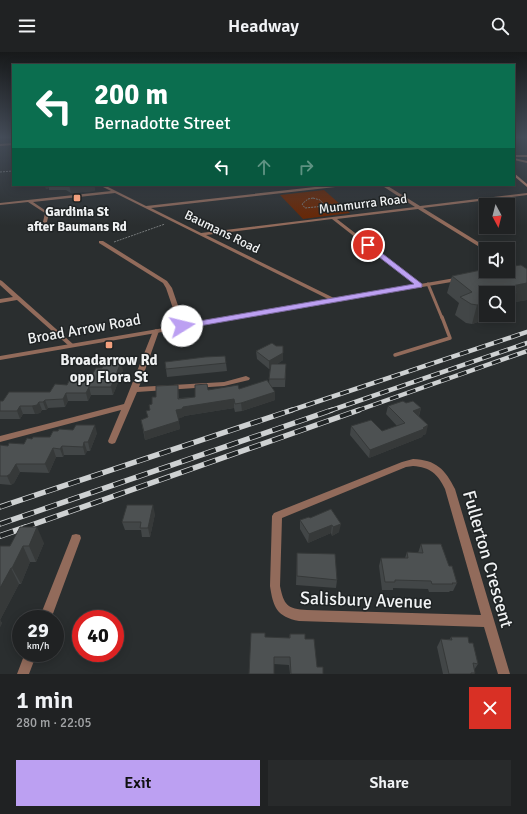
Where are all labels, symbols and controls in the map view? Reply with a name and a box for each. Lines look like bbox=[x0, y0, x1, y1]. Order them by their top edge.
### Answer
icon: menu bbox=[16, 15, 38, 37]
text: Headway bbox=[228, 15, 299, 37]
icon: search bbox=[489, 15, 511, 37]
text: 200 m bbox=[94, 78, 168, 112]
icon: left bbox=[28, 80, 80, 132]
text: Bernadotte Street bbox=[94, 112, 230, 134]
icon: left bbox=[211, 156, 233, 178]
icon: ahead bbox=[253, 156, 275, 178]
icon: right bbox=[295, 156, 317, 178]
street label: Munmurra Road bbox=[318, 191, 408, 217]
marker: Gardinia St after Baumans Rd bbox=[72, 193, 82, 203]
north arrow bbox=[479, 198, 515, 234]
map controls bbox=[479, 198, 515, 322]
place label: Gardinia St after Baumans Rd bbox=[27, 204, 127, 235]
street label: Baumans Road bbox=[182, 207, 262, 257]
pin bbox=[351, 228, 385, 262]
icon: arrive bbox=[357, 234, 379, 256]
button: sound bbox=[479, 242, 515, 278]
button: search bbox=[479, 286, 515, 322]
position arrow bbox=[161, 305, 203, 347]
street label: Broad Arrow Road bbox=[26, 310, 142, 348]
marker: Broadarrow Rd opp Flora St bbox=[104, 340, 114, 350]
place label: Broadarrow Rd opp Flora St bbox=[60, 351, 158, 386]
street label: Fullerton Crescent bbox=[458, 488, 518, 630]
street label: Salisbury Avenue bbox=[300, 587, 432, 613]
speed limit sign: 40 bbox=[72, 610, 124, 662]
text: 29 bbox=[27, 618, 49, 643]
text: km/h bbox=[27, 640, 49, 652]
text: 1 min bbox=[16, 685, 73, 715]
button: close bbox=[469, 687, 511, 729]
text: 280 m · 22:05 bbox=[16, 715, 92, 731]
button: Exit bbox=[16, 760, 260, 806]
button: Share bbox=[268, 760, 511, 806]

